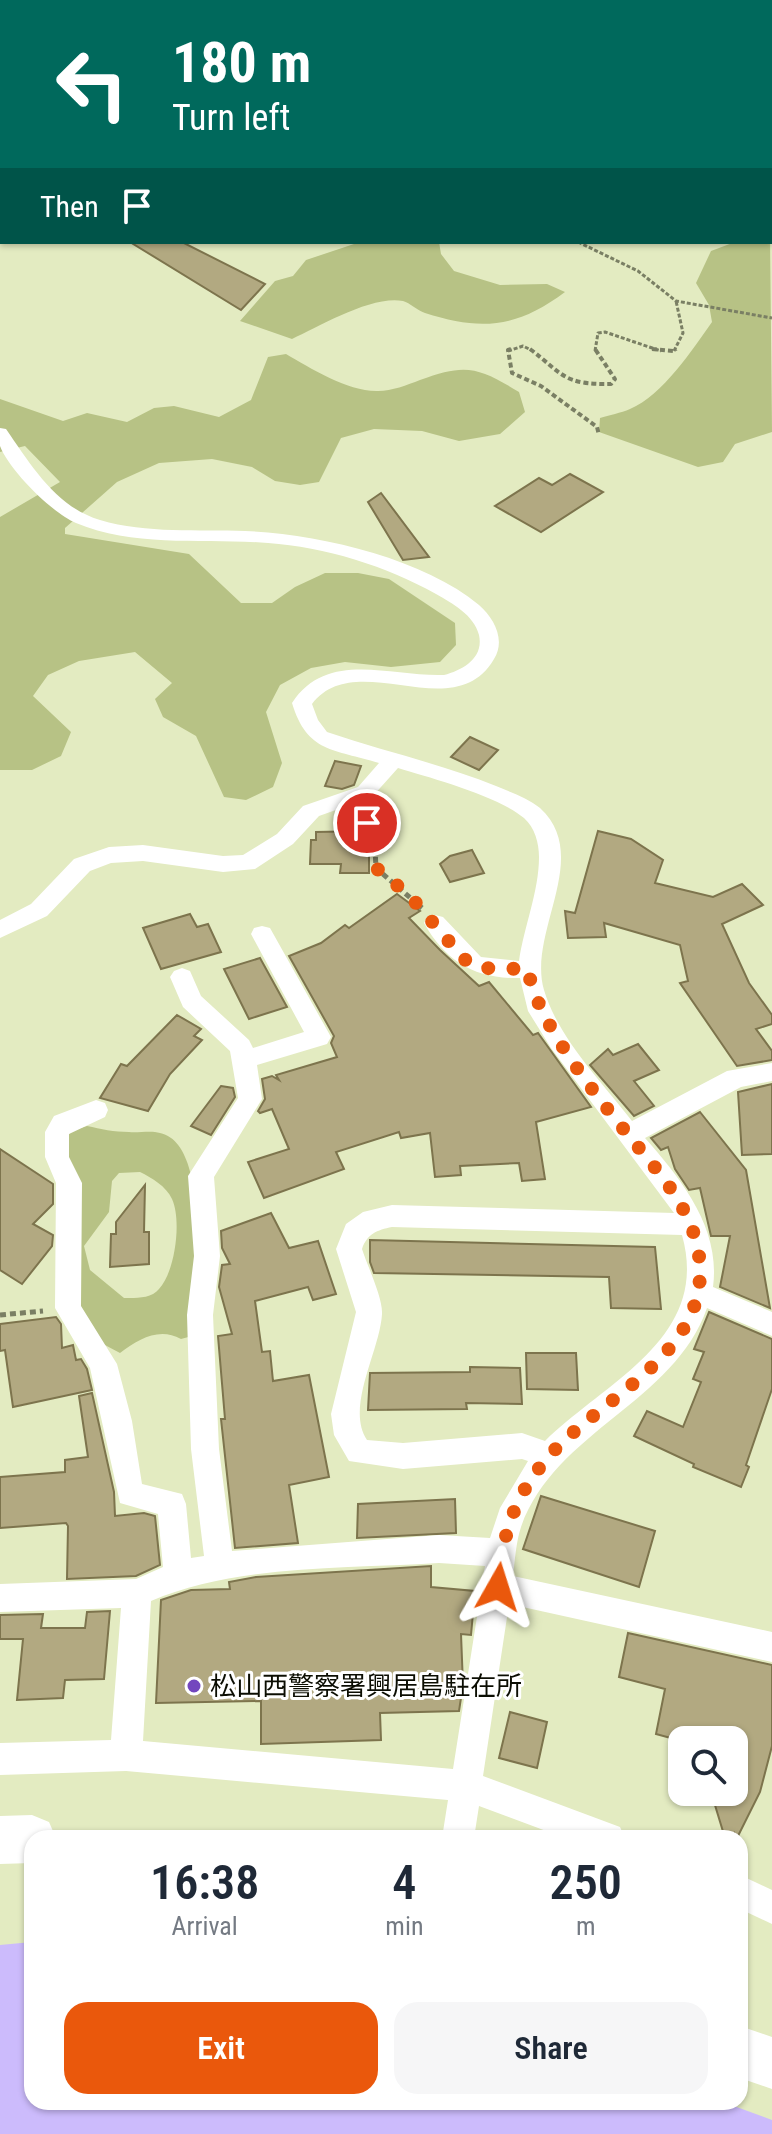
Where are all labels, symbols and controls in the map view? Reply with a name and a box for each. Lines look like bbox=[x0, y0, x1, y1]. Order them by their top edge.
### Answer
text: 180 m bbox=[172, 30, 311, 96]
icon: left bbox=[40, 32, 144, 136]
text: Turn left bbox=[172, 97, 290, 139]
icon: arrive bbox=[115, 184, 159, 228]
text: Then bbox=[40, 189, 99, 224]
pin bbox=[333, 789, 401, 857]
icon: arrive bbox=[345, 801, 389, 845]
position arrow bbox=[456, 1545, 540, 1629]
place label: 松山西警察署興居島駐在所 bbox=[210, 1671, 522, 1701]
marker: 松山西警察署興居島駐在所 bbox=[185, 1677, 203, 1695]
map controls bbox=[668, 1726, 748, 1806]
button: search bbox=[668, 1726, 748, 1806]
text: 16:38 bbox=[150, 1854, 259, 1911]
text: 4 bbox=[392, 1854, 416, 1911]
text: 250 bbox=[550, 1854, 622, 1911]
text: Arrival bbox=[172, 1911, 238, 1941]
text: min bbox=[385, 1911, 423, 1941]
text: m bbox=[576, 1911, 596, 1941]
button: Exit bbox=[64, 2002, 378, 2094]
button: Share bbox=[394, 2002, 708, 2094]

